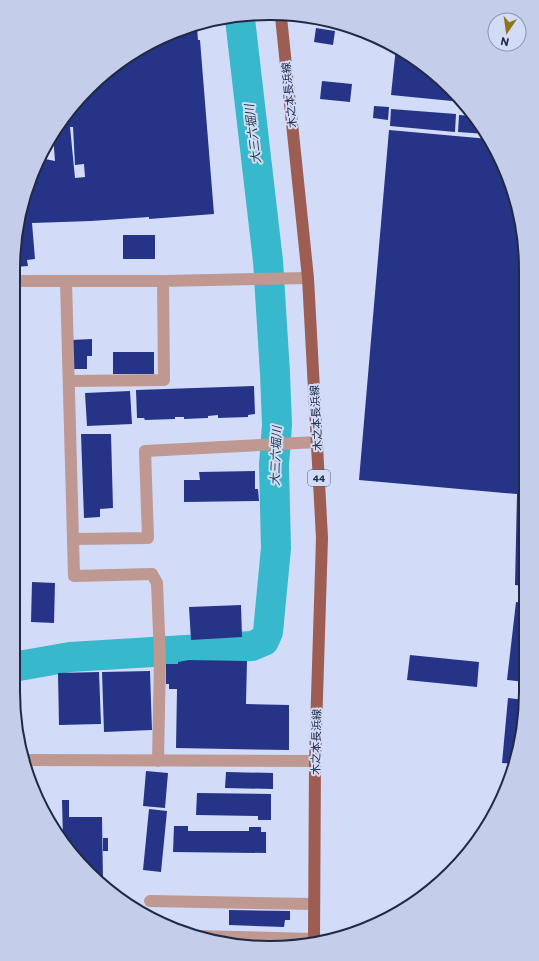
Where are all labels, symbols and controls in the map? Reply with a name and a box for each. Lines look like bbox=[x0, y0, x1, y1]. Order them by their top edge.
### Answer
north arrow bbox=[487, 12, 527, 52]
text: N bbox=[499, 35, 510, 49]
street label: 木之本長浜線 bbox=[279, 62, 298, 129]
water label: 大三六堀川 bbox=[241, 102, 263, 165]
street label: 木之本長浜線 bbox=[307, 385, 324, 451]
water label: 大三六堀川 bbox=[267, 424, 283, 486]
road number: 44 bbox=[308, 470, 330, 486]
street label: 木之本長浜線 bbox=[308, 709, 323, 775]

